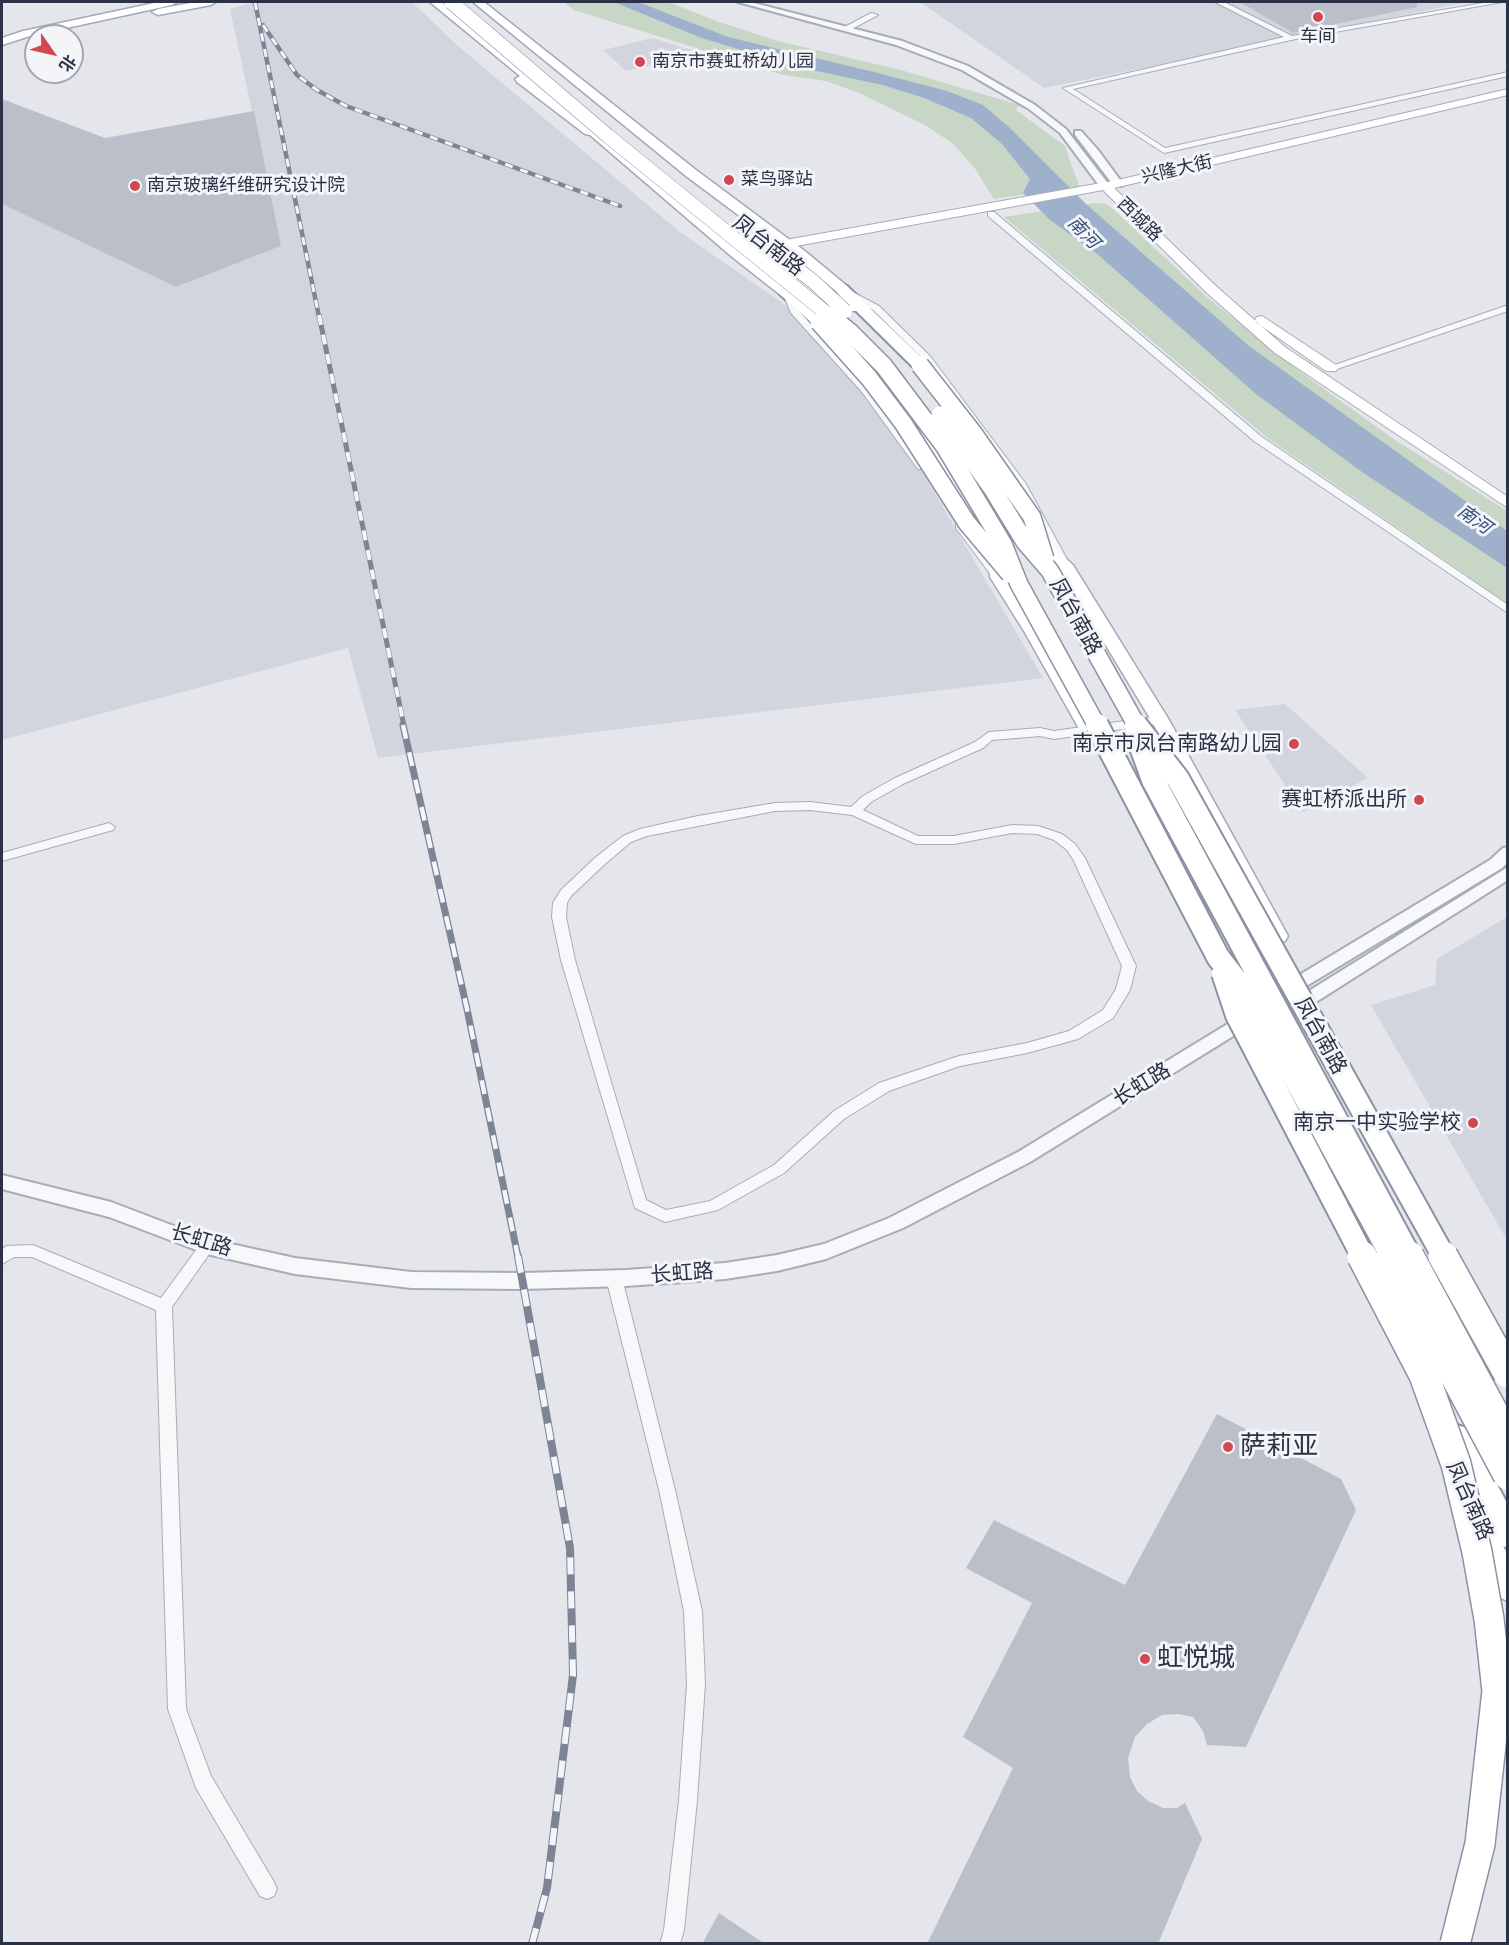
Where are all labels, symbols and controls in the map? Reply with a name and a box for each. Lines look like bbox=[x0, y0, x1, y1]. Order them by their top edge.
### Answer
marker: 车间 bbox=[1311, 10, 1325, 24]
north arrow bbox=[24, 24, 84, 84]
place label: 车间 bbox=[1300, 26, 1336, 48]
place label: 南京市赛虹桥幼儿园 bbox=[652, 51, 814, 73]
text: 北 bbox=[56, 52, 79, 75]
marker: 南京市赛虹桥幼儿园 bbox=[633, 55, 647, 69]
street label: 兴隆大街 bbox=[1139, 151, 1215, 189]
place label: 菜鸟驿站 bbox=[741, 169, 813, 191]
marker: 菜鸟驿站 bbox=[722, 173, 736, 187]
place label: 南京玻璃纤维研究设计院 bbox=[147, 175, 345, 197]
marker: 南京玻璃纤维研究设计院 bbox=[128, 179, 142, 193]
street label: 西城路 bbox=[1112, 193, 1166, 247]
street label: 凤台南路 bbox=[727, 210, 809, 282]
water label: 南河 bbox=[1063, 213, 1103, 253]
water label: 南河 bbox=[1453, 501, 1495, 539]
street label: 凤台南路 bbox=[1044, 574, 1106, 660]
place label: 南京市凤台南路幼儿园 bbox=[1072, 731, 1282, 757]
marker: 南京市凤台南路幼儿园 bbox=[1287, 737, 1301, 751]
place label: 赛虹桥派出所 bbox=[1281, 787, 1407, 813]
marker: 赛虹桥派出所 bbox=[1412, 793, 1426, 807]
street label: 凤台南路 bbox=[1289, 993, 1351, 1079]
street label: 长虹路 bbox=[1109, 1058, 1175, 1112]
place label: 南京一中实验学校 bbox=[1293, 1110, 1461, 1136]
marker: 南京一中实验学校 bbox=[1466, 1116, 1480, 1130]
street label: 长虹路 bbox=[167, 1220, 235, 1262]
street label: 长虹路 bbox=[650, 1259, 714, 1289]
place label: 萨莉亚 bbox=[1240, 1431, 1318, 1463]
marker: 萨莉亚 bbox=[1221, 1440, 1235, 1454]
street label: 凤台南路 bbox=[1440, 1458, 1498, 1544]
place label: 虹悦城 bbox=[1157, 1643, 1235, 1675]
marker: 虹悦城 bbox=[1138, 1652, 1152, 1666]

